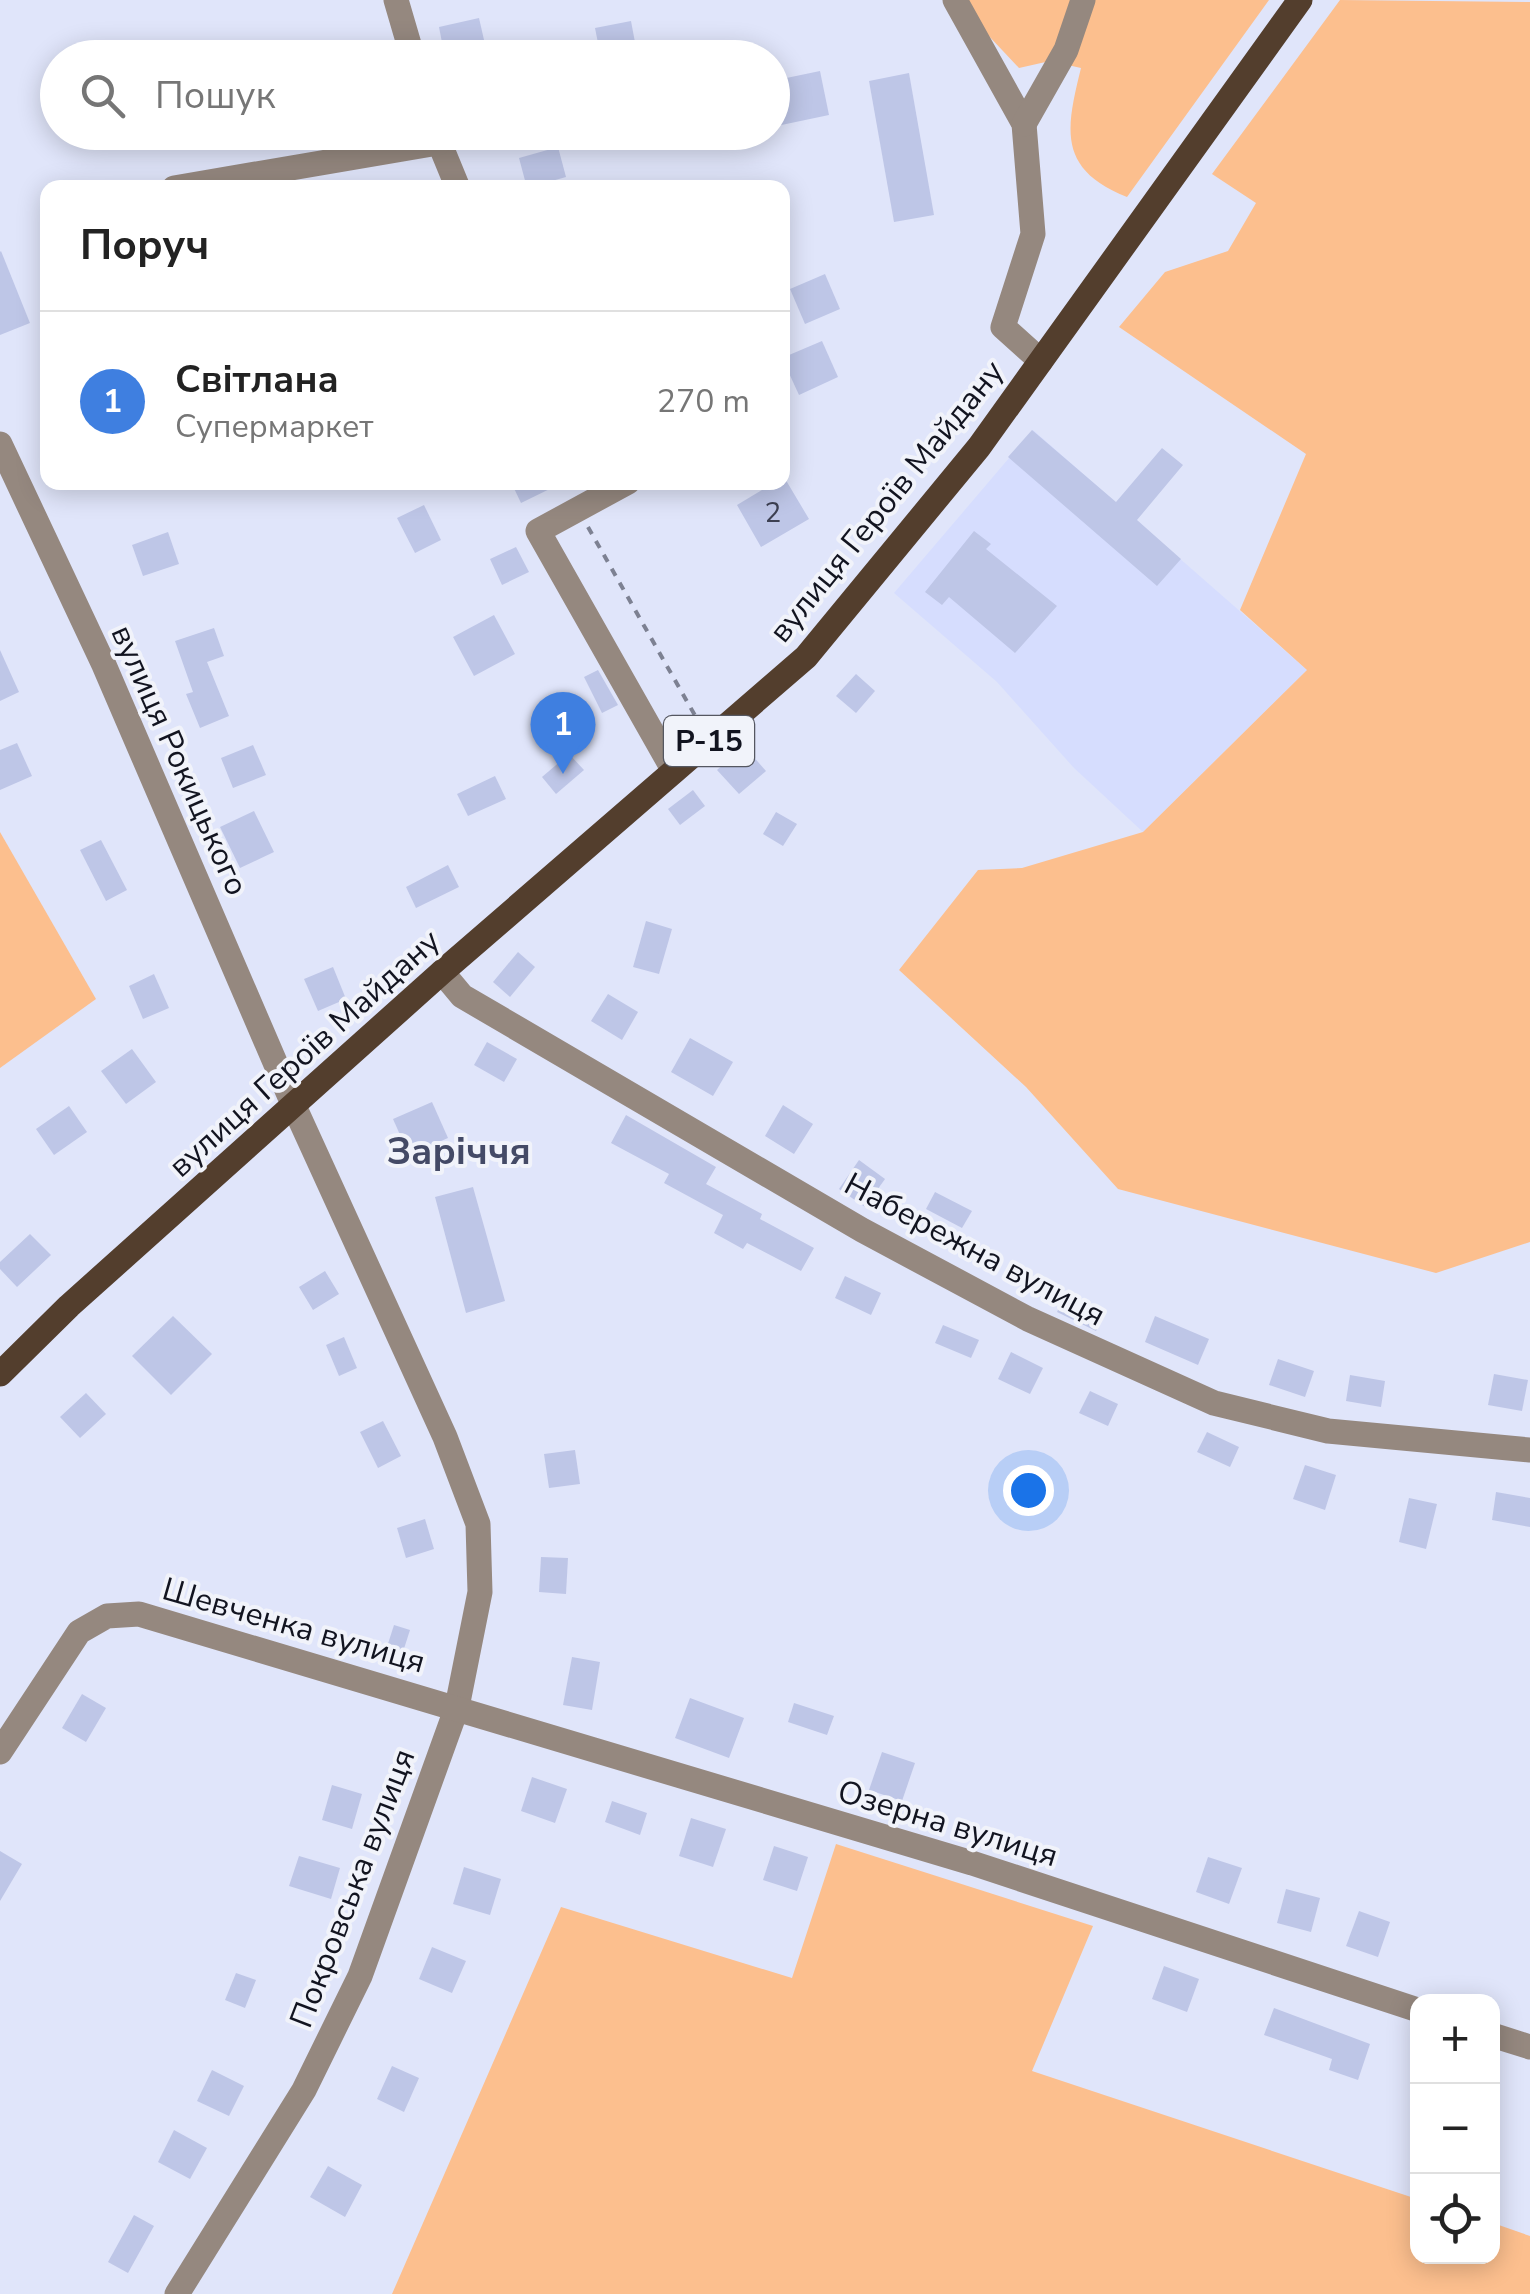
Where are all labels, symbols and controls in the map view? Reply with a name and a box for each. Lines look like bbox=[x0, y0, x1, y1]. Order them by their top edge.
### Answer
search box bbox=[40, 40, 790, 150]
icon: search bbox=[75, 68, 130, 123]
text: Пошук bbox=[155, 70, 276, 121]
text: Поруч bbox=[80, 217, 209, 274]
street label: вулиця Героїв Майдану bbox=[759, 351, 1014, 651]
text: Світлана bbox=[175, 354, 339, 405]
text: 1 bbox=[103, 380, 122, 423]
text: 270 m bbox=[657, 380, 750, 423]
text: Супермаркет bbox=[175, 405, 373, 448]
house number: 2 bbox=[765, 494, 781, 532]
street label: вулиця Рокицького bbox=[101, 618, 258, 902]
pin: 1 bbox=[530, 692, 596, 774]
road number: Р-15 bbox=[664, 716, 754, 766]
street label: вулиця Героїв Майдану bbox=[159, 920, 449, 1187]
district label: Заріччя bbox=[387, 1126, 531, 1177]
street label: Набережна вулиця bbox=[837, 1162, 1113, 1336]
your location bbox=[1003, 1465, 1054, 1516]
street label: Шевченка вулиця bbox=[157, 1567, 430, 1684]
street label: Покровська вулиця bbox=[280, 1743, 425, 2034]
street label: Озерна вулиця bbox=[833, 1770, 1063, 1877]
map controls bbox=[1410, 1994, 1500, 2264]
button: + bbox=[1410, 1994, 1500, 2084]
button: − bbox=[1410, 2084, 1500, 2174]
button: locate bbox=[1410, 2174, 1500, 2264]

